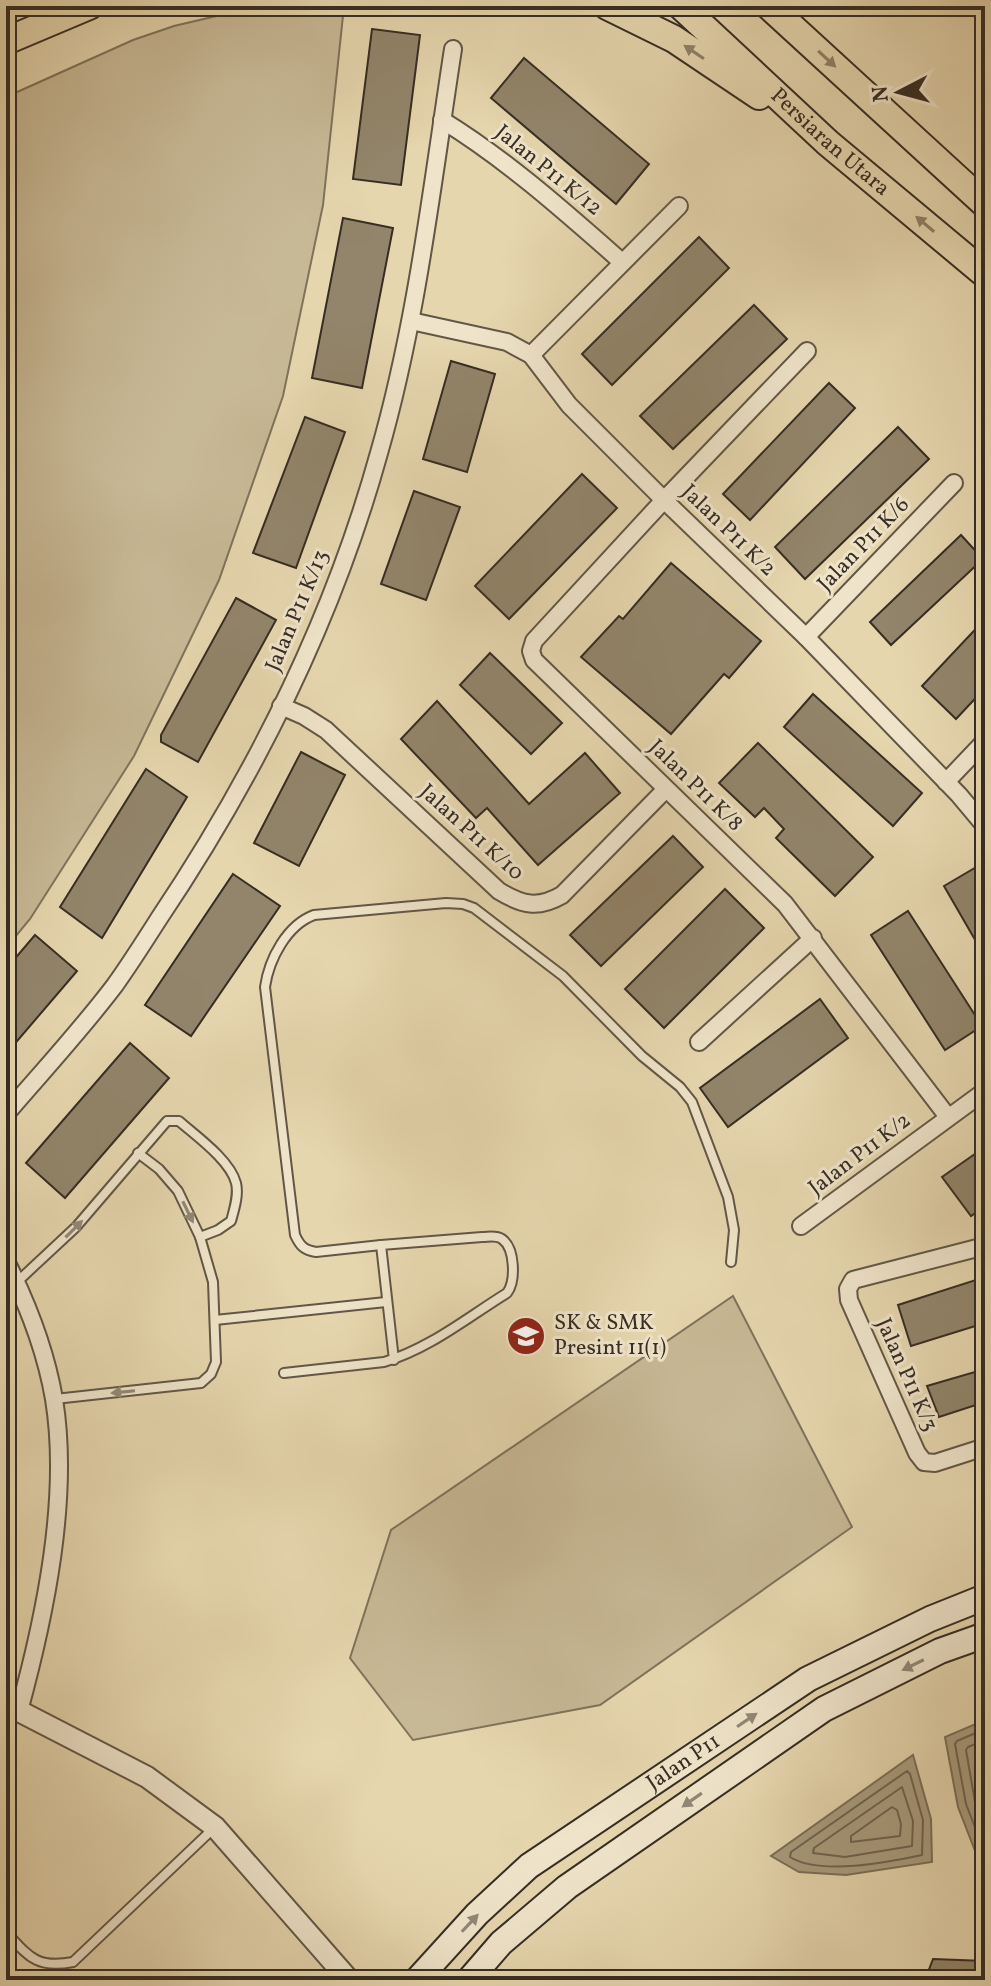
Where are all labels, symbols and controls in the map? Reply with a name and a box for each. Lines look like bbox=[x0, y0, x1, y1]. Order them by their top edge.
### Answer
one-way arrow bbox=[683, 45, 705, 60]
one-way arrow bbox=[817, 49, 836, 67]
north arrow bbox=[859, 52, 939, 132]
street label: Persiaran Utara bbox=[763, 81, 897, 204]
text: N bbox=[865, 84, 898, 103]
street label: Jalan P11 K/12 bbox=[488, 118, 608, 224]
one-way arrow bbox=[915, 216, 935, 233]
street label: Jalan P11 K/2 bbox=[674, 478, 782, 584]
street label: Jalan P11 K/6 bbox=[811, 491, 917, 599]
street label: Jalan P11 K/13 bbox=[258, 545, 338, 677]
street label: Jalan P11 K/8 bbox=[641, 733, 749, 839]
street label: Jalan P11 K/10 bbox=[412, 777, 530, 889]
street label: Jalan P11 K/2 bbox=[802, 1106, 918, 1204]
one-way arrow bbox=[181, 1200, 195, 1223]
one-way arrow bbox=[64, 1220, 82, 1239]
place label: SK & SMK Presint 11(1) bbox=[554, 1308, 666, 1364]
street label: Jalan P11 K/3 bbox=[867, 1313, 945, 1437]
school or university icon: SK & SMK Presint 11(1) bbox=[505, 1315, 547, 1357]
one-way arrow bbox=[110, 1386, 135, 1399]
one-way arrow bbox=[902, 1658, 925, 1671]
one-way arrow bbox=[736, 1713, 757, 1728]
street label: Jalan P11 bbox=[640, 1726, 727, 1798]
one-way arrow bbox=[682, 1792, 703, 1807]
one-way arrow bbox=[460, 1913, 478, 1932]

